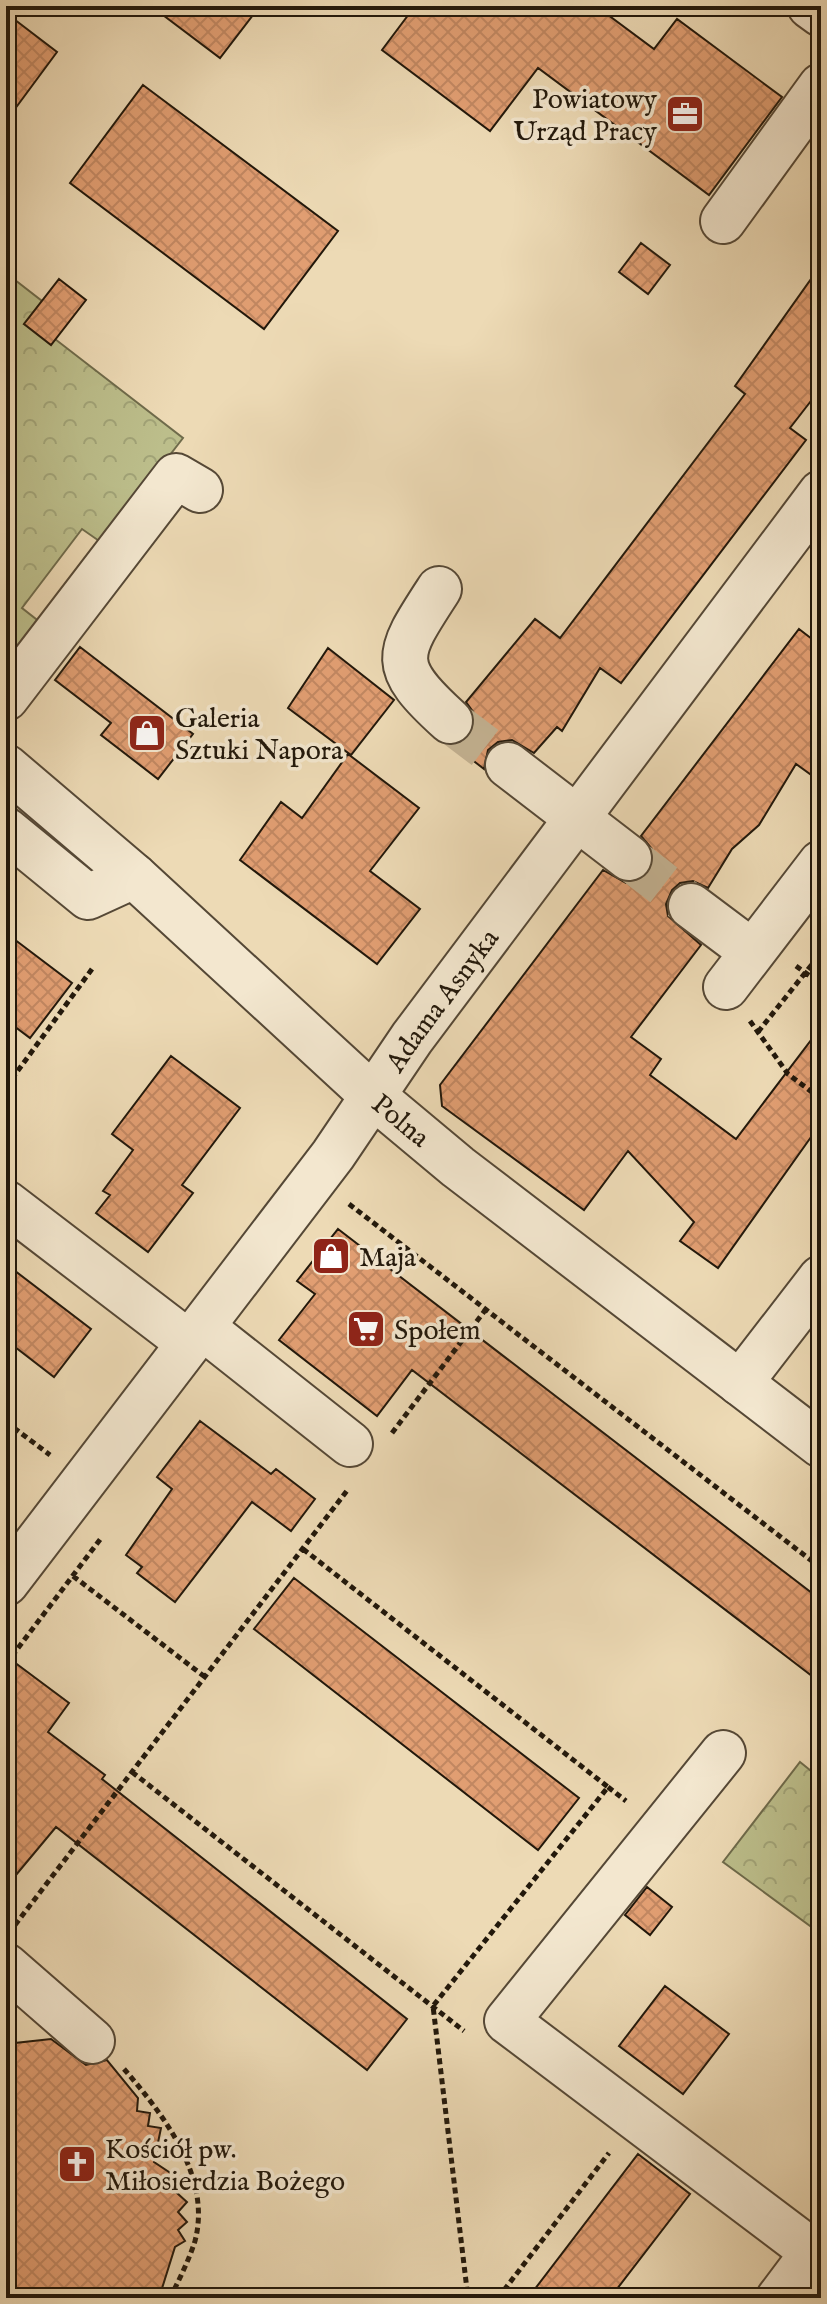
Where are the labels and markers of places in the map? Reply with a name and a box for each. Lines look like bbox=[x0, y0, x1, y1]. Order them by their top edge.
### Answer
place label: Powiatowy Urząd Pracy bbox=[513, 83, 657, 150]
office icon: Powiatowy Urząd Pracy bbox=[664, 93, 706, 135]
place label: Galeria Sztuki Napora bbox=[175, 702, 344, 769]
shop icon: Galeria Sztuki Napora bbox=[126, 712, 168, 754]
shop icon: Maja bbox=[310, 1235, 352, 1277]
place label: Maja bbox=[359, 1241, 417, 1276]
supermarket icon: Społem bbox=[345, 1308, 387, 1350]
place label: Społem bbox=[394, 1314, 481, 1349]
place label: Kościół pw. Miłosierdzia Bożego bbox=[105, 2133, 345, 2200]
church icon: Kościół pw. Miłosierdzia Bożego bbox=[56, 2143, 98, 2185]

